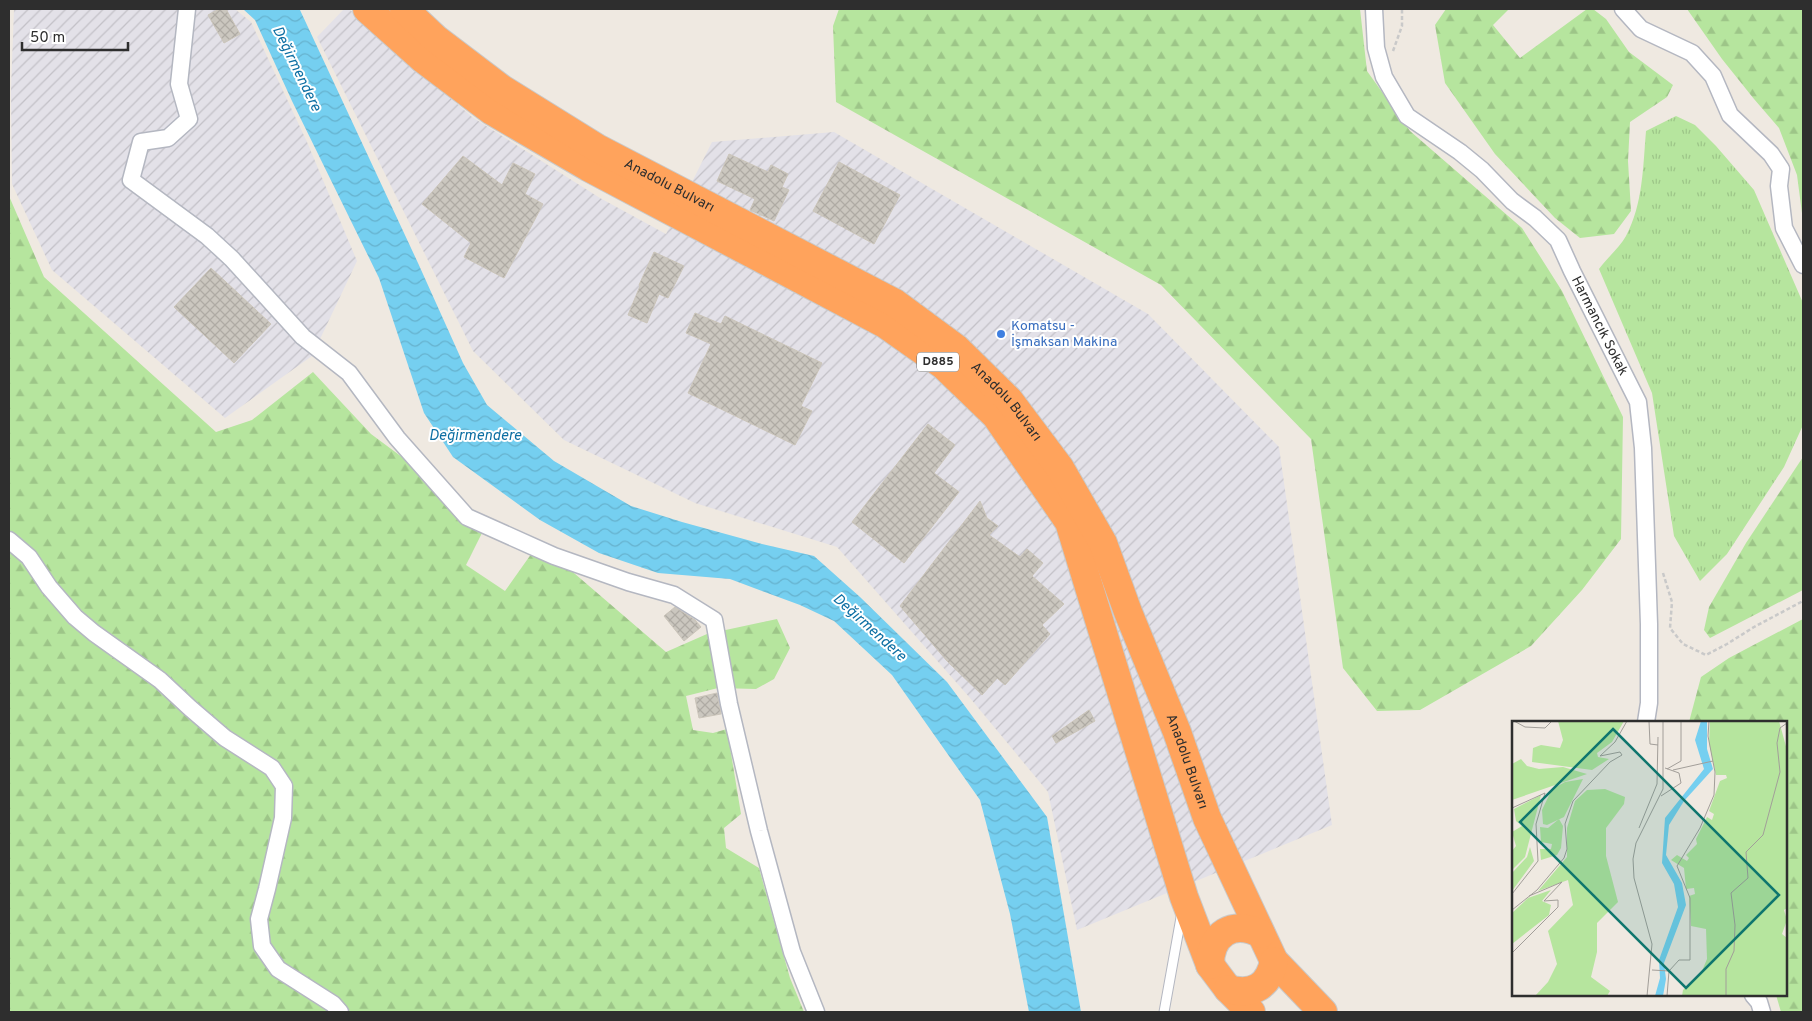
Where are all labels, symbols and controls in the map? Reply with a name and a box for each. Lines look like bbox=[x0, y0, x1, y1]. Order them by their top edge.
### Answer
scale bar bbox=[22, 20, 129, 52]
water label: Değirmendere bbox=[267, 23, 325, 115]
text: 50 m bbox=[30, 29, 65, 48]
street label: Anadolu Bulvarı bbox=[621, 155, 717, 216]
street label: Harmancık Sokak bbox=[1568, 273, 1632, 378]
place label: Komatsu - İşmaksan Makina bbox=[1011, 318, 1117, 351]
marker: Komatsu - İşmaksan Makina bbox=[995, 328, 1007, 340]
road number: D885 bbox=[917, 352, 959, 372]
street label: Anadolu Bulvarı bbox=[967, 359, 1045, 445]
water label: Değirmendere bbox=[429, 427, 522, 446]
water label: Değirmendere bbox=[828, 590, 910, 666]
street label: Anadolu Bulvarı bbox=[1162, 711, 1212, 811]
inset map bbox=[1512, 721, 1787, 996]

